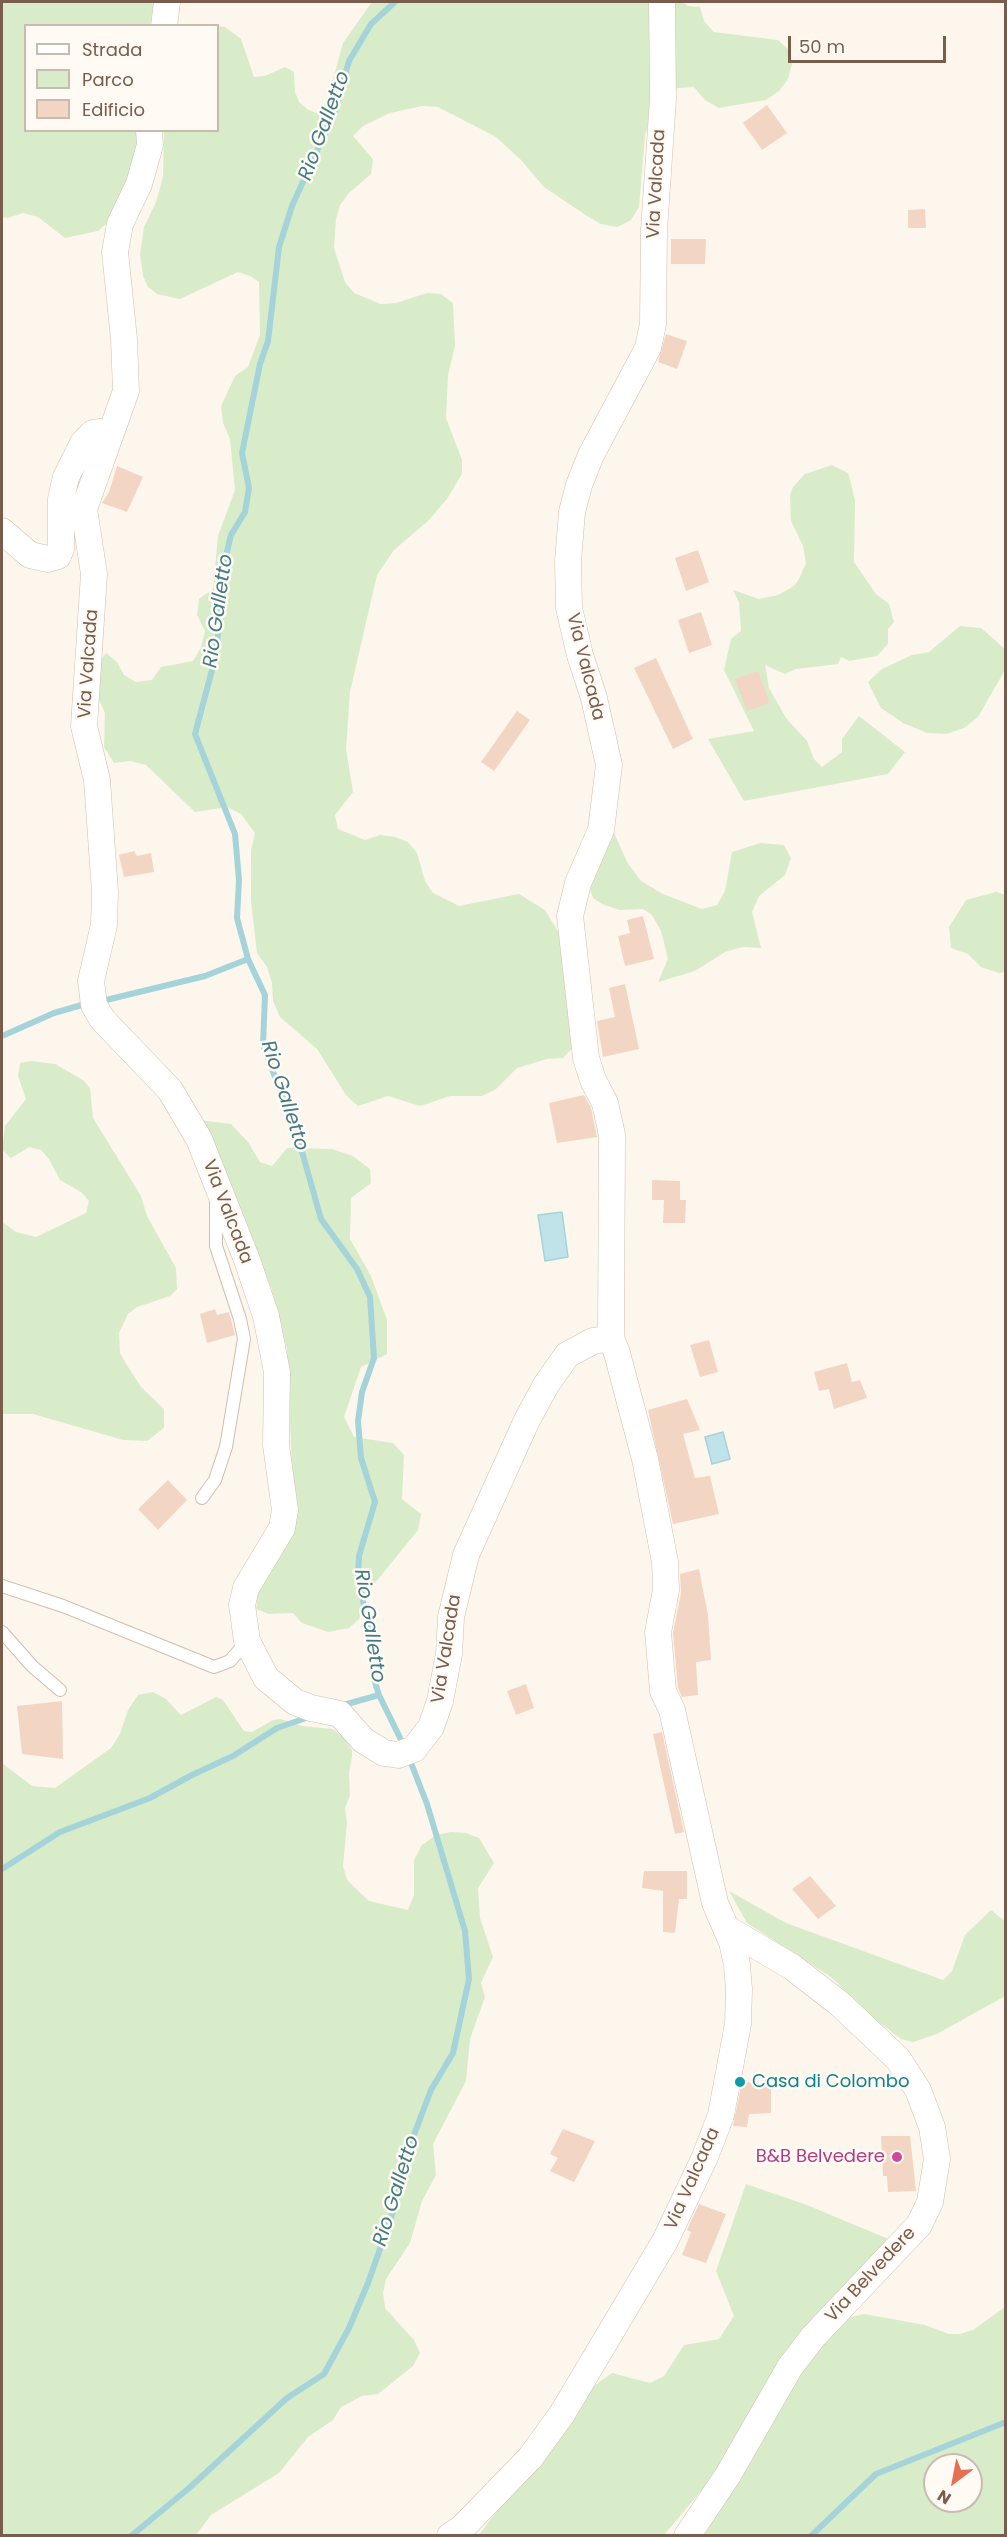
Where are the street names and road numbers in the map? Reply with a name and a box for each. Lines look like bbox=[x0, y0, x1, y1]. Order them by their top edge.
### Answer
street label: Via Valcada bbox=[643, 129, 671, 239]
street label: Via Valcada bbox=[74, 608, 104, 720]
street label: Via Valcada bbox=[561, 611, 609, 723]
street label: Via Valcada bbox=[197, 1157, 257, 1267]
street label: Via Valcada bbox=[428, 1593, 466, 1705]
street label: Via Valcada bbox=[661, 2124, 725, 2234]
street label: Via Belvedere bbox=[821, 2223, 921, 2327]

